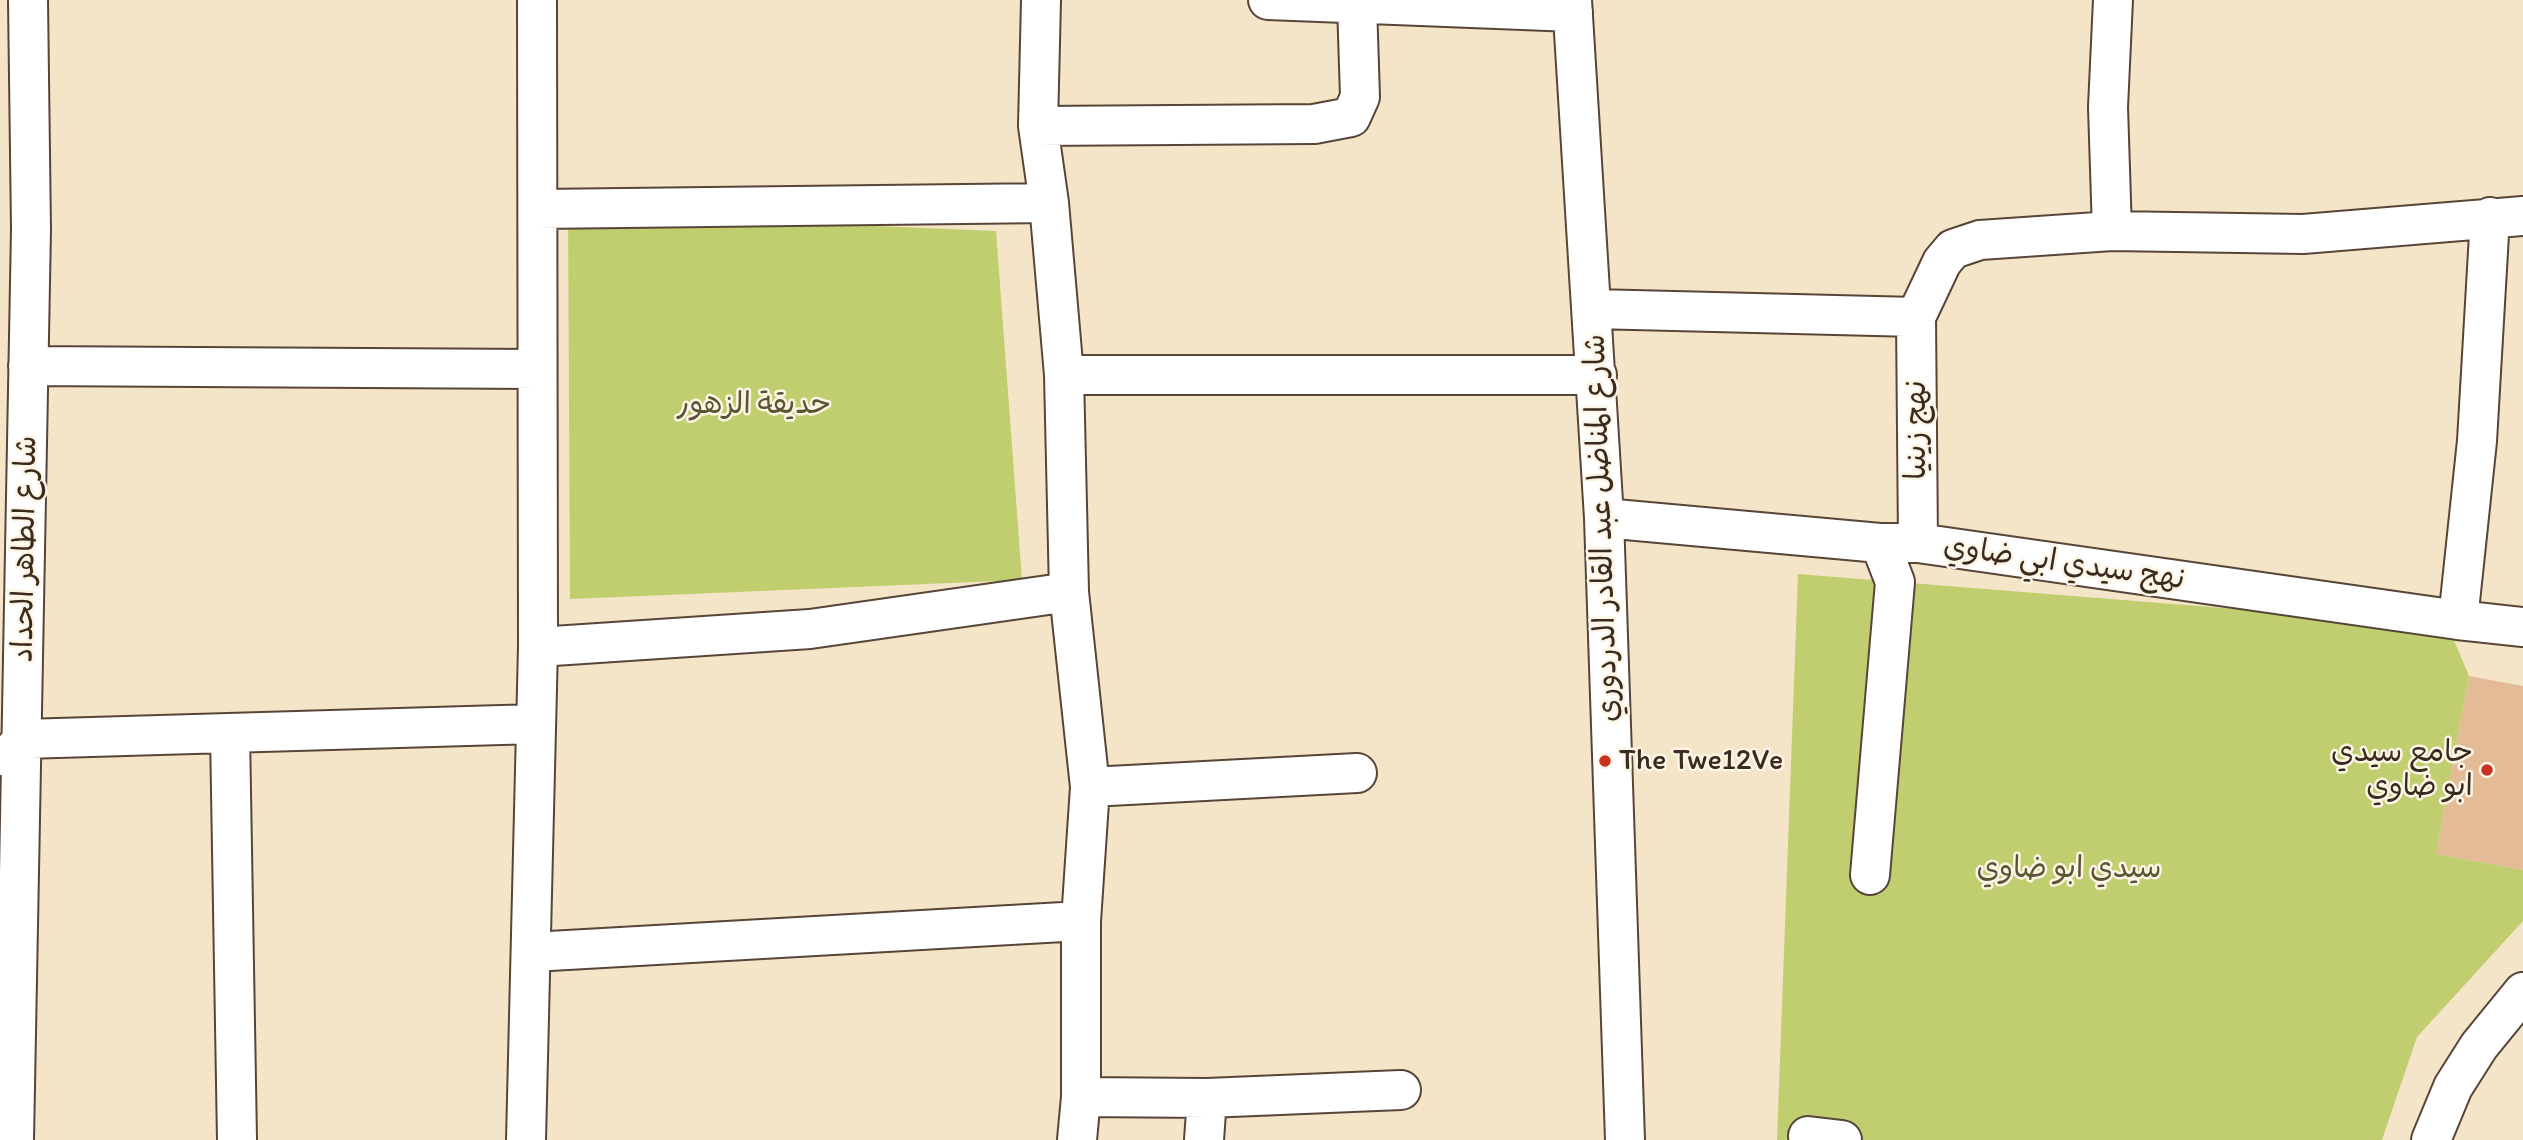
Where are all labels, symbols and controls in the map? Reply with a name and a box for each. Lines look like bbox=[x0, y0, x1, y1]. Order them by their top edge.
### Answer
street label: شارع المناضل عبد القادر الدردوري bbox=[1578, 333, 1628, 723]
street label: نهج زينيا bbox=[1899, 380, 1935, 480]
park label: حديقة الزهور bbox=[677, 387, 831, 423]
street label: شارع الطاهر الحداد bbox=[6, 435, 46, 663]
street label: نهج سيدي ابي ضاوي bbox=[1941, 529, 2187, 599]
place label: جامع سيدي ابو ضاوي bbox=[2331, 735, 2473, 806]
place label: The Twe12Ve bbox=[1619, 743, 1783, 779]
marker: The Twe12Ve bbox=[1597, 753, 1613, 769]
marker: جامع سيدي ابو ضاوي bbox=[2479, 762, 2495, 778]
park label: سيدي ابو ضاوي bbox=[1977, 851, 2161, 887]

